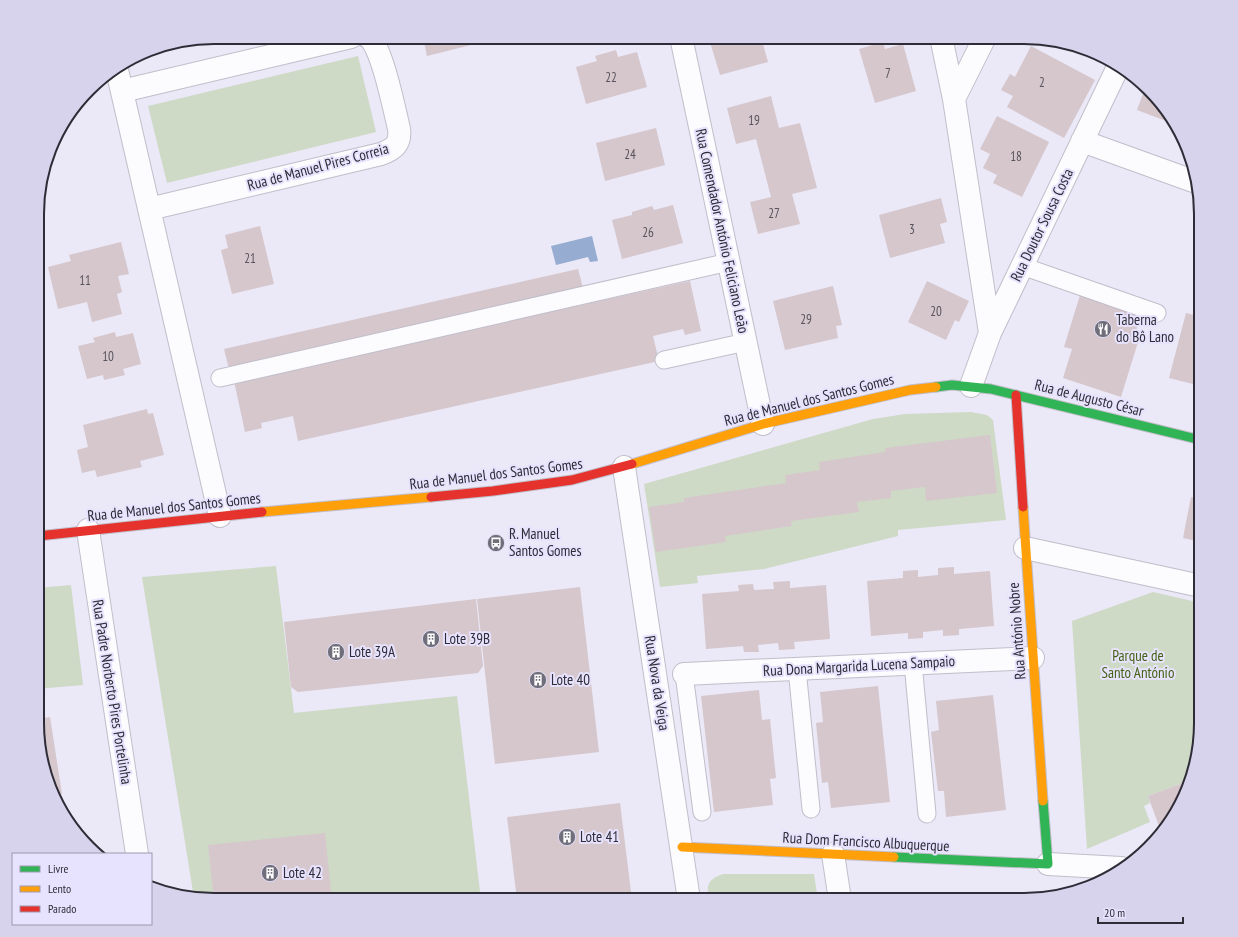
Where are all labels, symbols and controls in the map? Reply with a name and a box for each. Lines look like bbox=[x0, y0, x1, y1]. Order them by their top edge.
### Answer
house number: 7 bbox=[885, 65, 891, 82]
house number: 22 bbox=[605, 69, 617, 86]
house number: 2 bbox=[1039, 74, 1045, 91]
house number: 19 bbox=[748, 112, 760, 129]
street label: Rua Comendador António Feliciano Leão bbox=[692, 127, 753, 335]
street label: Rua de Manuel Pires Correia bbox=[245, 139, 391, 195]
house number: 24 bbox=[624, 146, 636, 163]
house number: 18 bbox=[1010, 148, 1022, 165]
street label: Rua Doutor Sousa Costa bbox=[1006, 165, 1077, 284]
house number: 27 bbox=[768, 205, 780, 222]
house number: 3 bbox=[909, 221, 915, 238]
house number: 26 bbox=[642, 224, 654, 241]
house number: 21 bbox=[244, 250, 256, 267]
house number: 11 bbox=[79, 272, 91, 289]
house number: 20 bbox=[930, 303, 942, 320]
place label: Taberna do Bô Lano bbox=[1116, 310, 1174, 346]
house number: 29 bbox=[800, 311, 812, 328]
restaurant icon: Taberna do Bô Lano bbox=[1093, 319, 1113, 339]
house number: 10 bbox=[102, 348, 114, 365]
street label: Rua de Manuel dos Santos Gomes bbox=[722, 369, 896, 430]
street label: Rua de Augusto César bbox=[1033, 375, 1146, 420]
street label: Rua de Manuel dos Santos Gomes bbox=[408, 453, 584, 494]
street label: Rua de Manuel dos Santos Gomes bbox=[86, 488, 262, 525]
place label: R. Manuel Santos Gomes bbox=[509, 524, 582, 560]
bus stop icon: R. Manuel Santos Gomes bbox=[486, 533, 506, 553]
street label: Rua António Nobre bbox=[1004, 582, 1029, 680]
street label: Rua Padre Norberto Pires Portelinha bbox=[89, 598, 136, 786]
building icon: Lote 39B bbox=[421, 629, 441, 649]
place label: Lote 39B bbox=[444, 629, 490, 648]
street label: Rua Nova da Veiga bbox=[641, 634, 674, 732]
building icon: Lote 39A bbox=[326, 642, 346, 662]
place label: Lote 39A bbox=[349, 642, 396, 661]
park label: Parque de Santo António bbox=[1102, 646, 1174, 682]
street label: Rua Dona Margarida Lucena Sampaio bbox=[762, 651, 955, 680]
building icon: Lote 40 bbox=[528, 670, 548, 690]
place label: Lote 40 bbox=[551, 670, 590, 689]
building icon: Lote 41 bbox=[557, 827, 577, 847]
place label: Lote 41 bbox=[580, 827, 619, 846]
street label: Rua Dom Francisco Albuquerque bbox=[782, 828, 950, 855]
legend bbox=[12, 853, 152, 925]
text: Livre bbox=[48, 861, 69, 876]
building icon: Lote 42 bbox=[260, 863, 280, 883]
place label: Lote 42 bbox=[283, 863, 322, 882]
text: Lento bbox=[48, 881, 71, 896]
scale bar bbox=[1098, 899, 1183, 925]
text: Parado bbox=[48, 901, 76, 916]
text: 20 m bbox=[1104, 905, 1125, 920]

